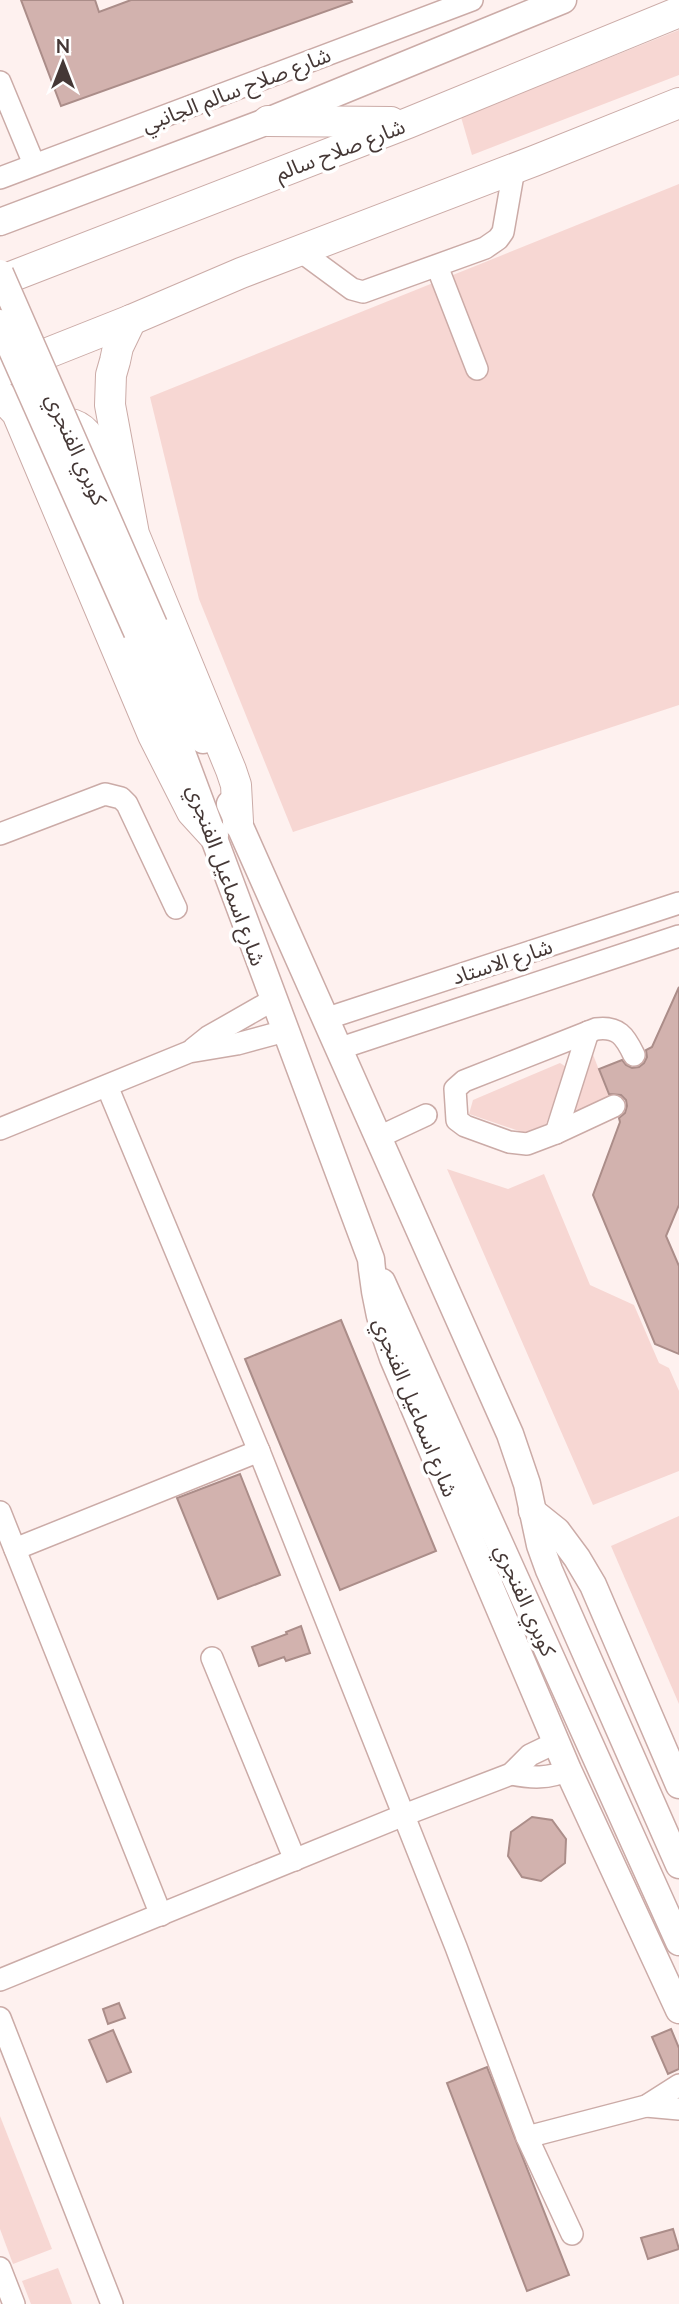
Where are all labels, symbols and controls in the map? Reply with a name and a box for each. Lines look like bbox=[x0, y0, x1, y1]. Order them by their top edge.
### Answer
north arrow bbox=[28, 28, 98, 98]
text: N bbox=[56, 34, 70, 58]
street label: شارع صلاح سالم الجانبي bbox=[138, 41, 336, 141]
street label: شارع صلاح سالم bbox=[272, 112, 410, 188]
street label: كوبري الفنجري bbox=[37, 389, 113, 511]
street label: شارع اسماعيل الفنجري bbox=[178, 781, 272, 971]
street label: شارع الاستاد bbox=[448, 933, 556, 992]
street label: شارع اسماعيل الفنجري bbox=[365, 1314, 464, 1502]
street label: كوبري الفنجري bbox=[486, 1540, 562, 1662]

